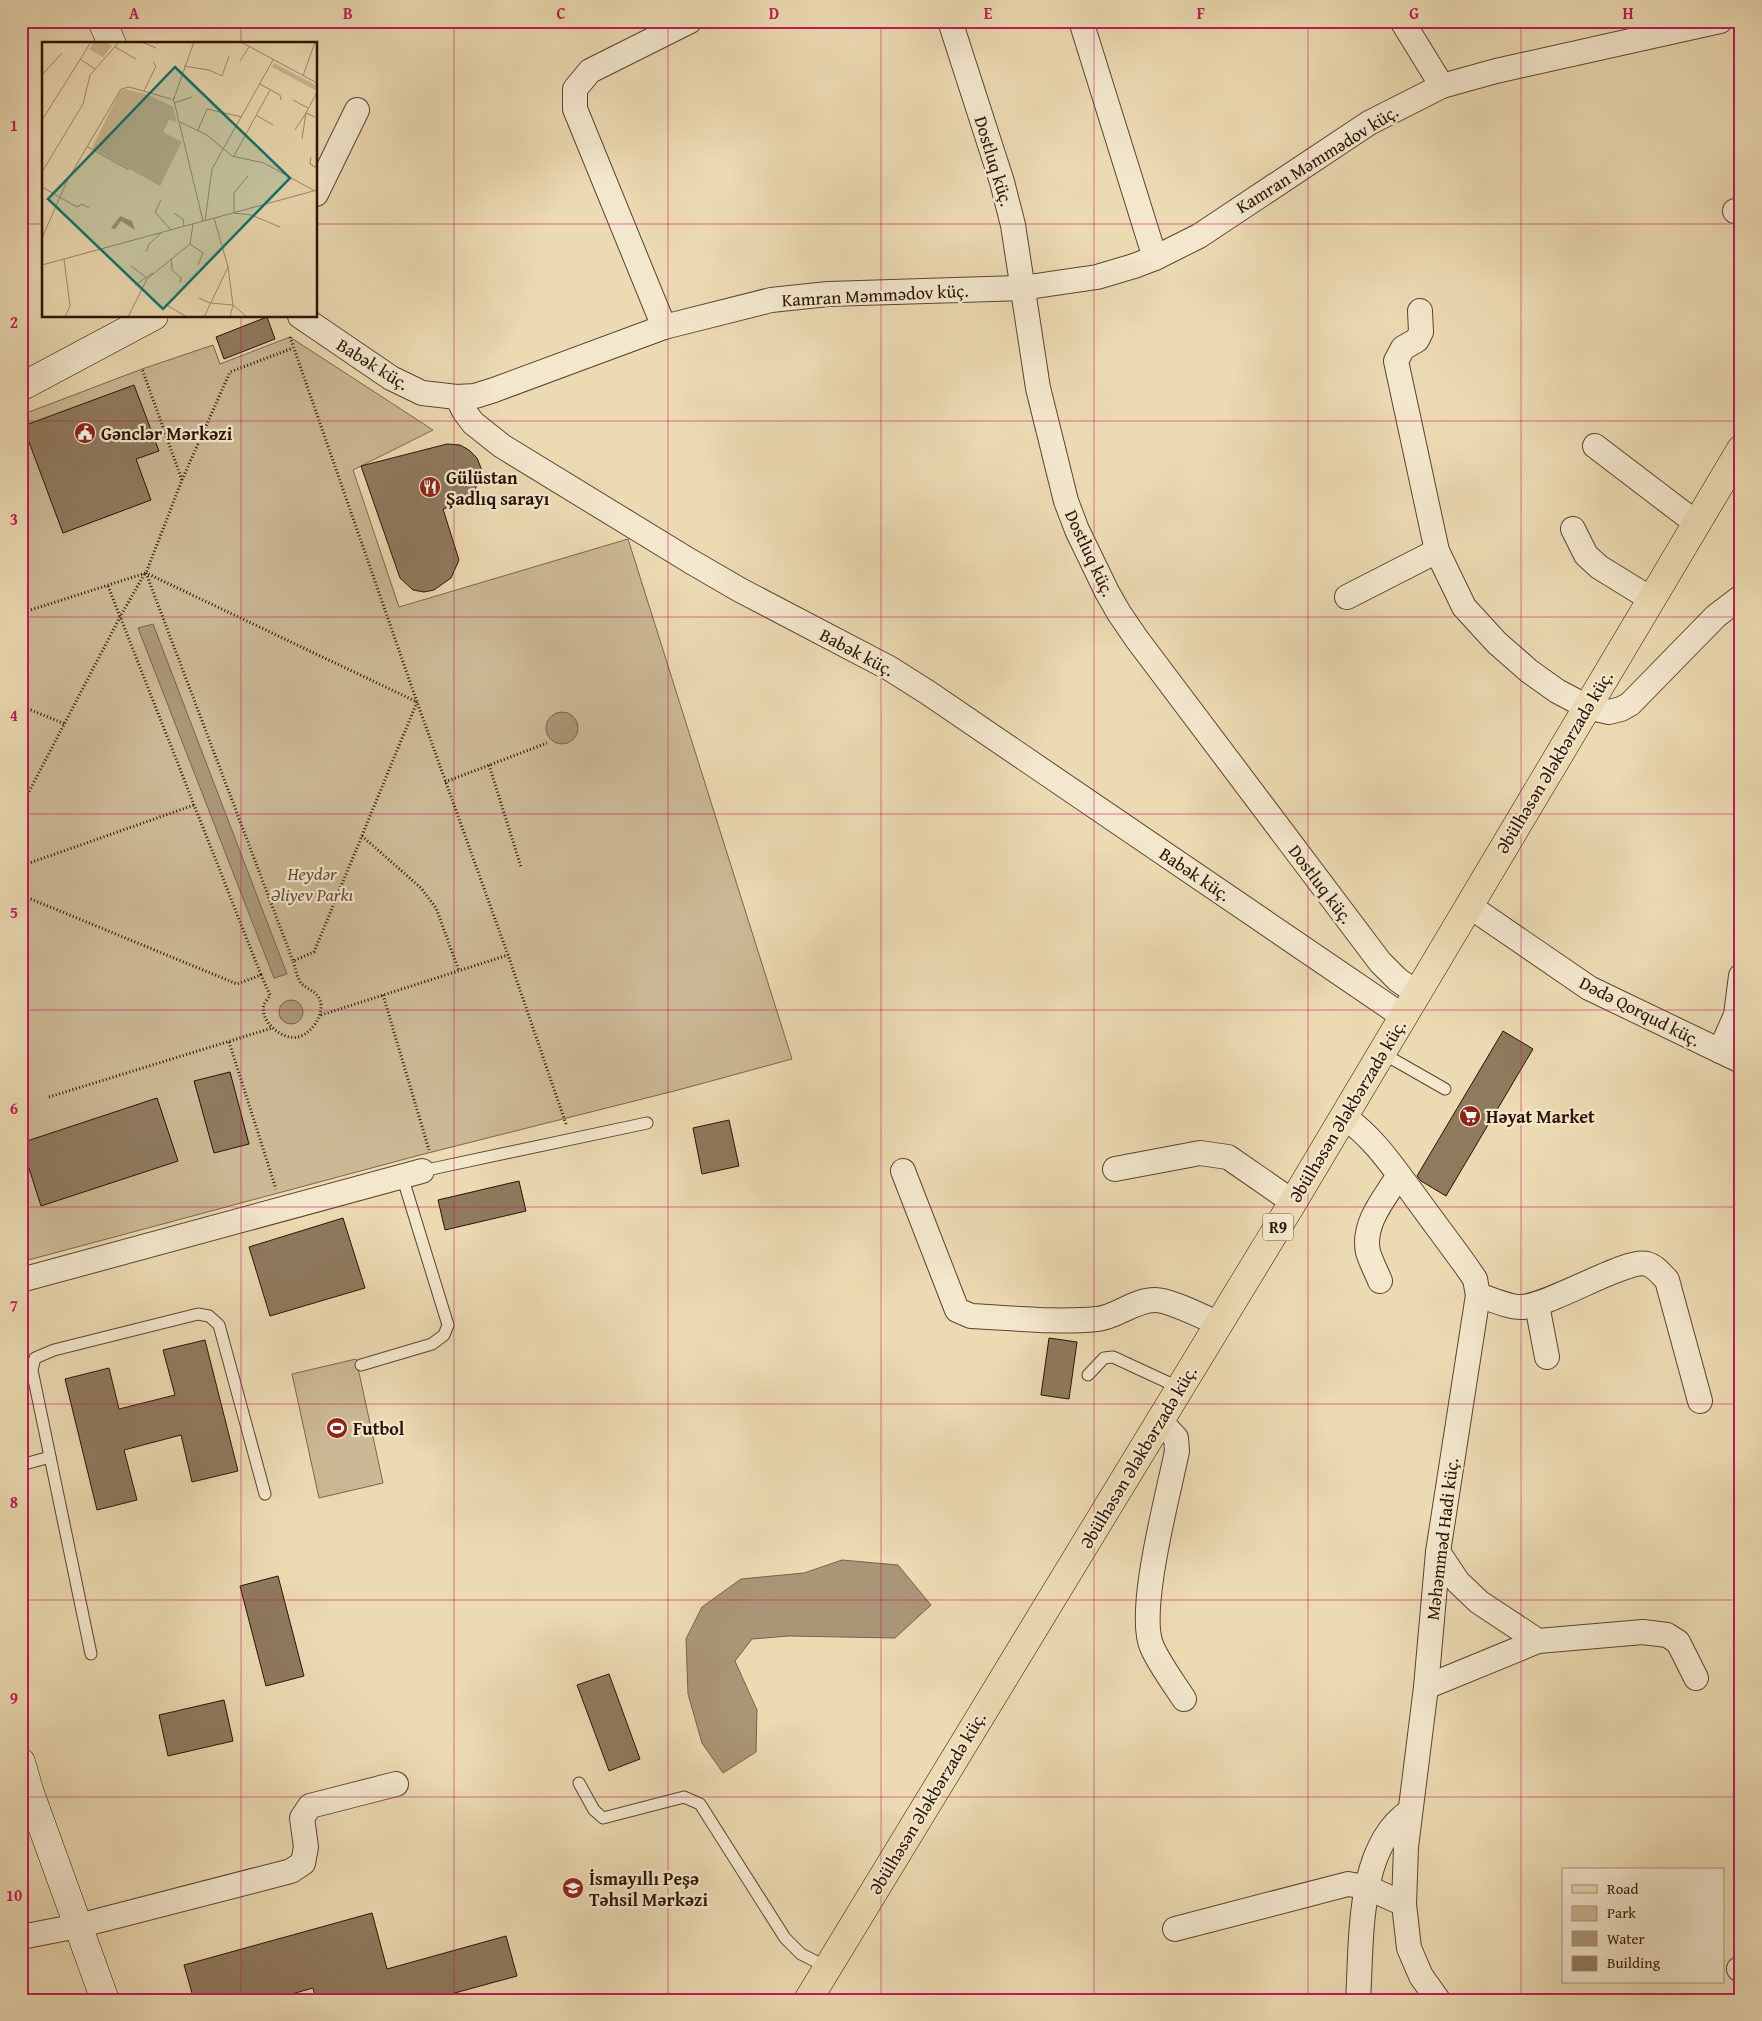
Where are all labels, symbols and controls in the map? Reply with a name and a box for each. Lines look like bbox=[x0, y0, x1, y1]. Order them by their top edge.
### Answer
text: A bbox=[129, 1, 140, 25]
text: B bbox=[343, 1, 353, 25]
text: C bbox=[556, 1, 566, 25]
text: D bbox=[769, 1, 779, 25]
text: E bbox=[984, 1, 993, 25]
text: F bbox=[1197, 1, 1205, 25]
text: G bbox=[1409, 1, 1419, 25]
text: H bbox=[1622, 1, 1634, 25]
inset map bbox=[42, 42, 318, 318]
street label: Kamran Məmmədov küç. bbox=[1230, 98, 1404, 220]
text: 1 bbox=[10, 113, 18, 137]
street label: Dostluq küç. bbox=[967, 113, 1021, 209]
street label: Kamran Məmmədov küç. bbox=[781, 277, 969, 313]
text: 2 bbox=[10, 310, 18, 334]
street label: Babək küç. bbox=[332, 331, 414, 397]
place label: Gənclər Mərkəzi bbox=[101, 420, 233, 447]
public building icon: Gənclər Mərkəzi bbox=[73, 421, 97, 445]
place label: Gülüstan Şadlıq sarayı bbox=[446, 464, 550, 512]
restaurant icon: Gülüstan Şadlıq sarayı bbox=[418, 475, 442, 499]
street label: Dostluq küç. bbox=[1058, 505, 1122, 601]
text: 3 bbox=[10, 507, 18, 531]
street label: Babək küç. bbox=[815, 621, 899, 683]
street label: Əbülhəsən Ələkbərzadə küç. bbox=[1489, 665, 1619, 859]
text: 4 bbox=[10, 703, 18, 727]
street label: Dostluq küç. bbox=[1282, 839, 1360, 929]
street label: Babək küç. bbox=[1154, 840, 1236, 908]
park label: Heydər Əliyev Parkı bbox=[271, 860, 354, 908]
text: 5 bbox=[10, 900, 18, 924]
street label: Dədə Qorqud küç. bbox=[1575, 969, 1705, 1053]
street label: Əbülhəsən Ələkbərzadə küç. bbox=[1282, 1014, 1412, 1208]
text: 6 bbox=[10, 1096, 18, 1120]
place label: Həyat Market bbox=[1486, 1103, 1595, 1130]
supermarket icon: Həyat Market bbox=[1458, 1104, 1482, 1128]
road number: R9 bbox=[1263, 1214, 1293, 1240]
text: 7 bbox=[10, 1293, 18, 1317]
street label: Əbülhəsən Ələkbərzadə küç. bbox=[1073, 1360, 1203, 1554]
place label: Futbol bbox=[353, 1415, 405, 1442]
sports icon: Futbol bbox=[325, 1416, 349, 1440]
street label: Məhəmməd Hadi küç. bbox=[1419, 1456, 1465, 1622]
text: 8 bbox=[10, 1490, 18, 1514]
text: 9 bbox=[10, 1686, 18, 1710]
street label: Əbülhəsən Ələkbərzadə küç. bbox=[862, 1706, 992, 1900]
place label: İsmayıllı Peşə Təhsil Mərkəzi bbox=[589, 1865, 708, 1913]
legend bbox=[1562, 1868, 1724, 1984]
school or university icon: İsmayıllı Peşə Təhsil Mərkəzi bbox=[561, 1876, 585, 1900]
text: Road bbox=[1607, 1878, 1638, 1899]
text: 10 bbox=[6, 1883, 22, 1907]
text: Park bbox=[1607, 1902, 1636, 1923]
text: Water bbox=[1607, 1928, 1645, 1949]
text: Building bbox=[1607, 1952, 1661, 1973]

